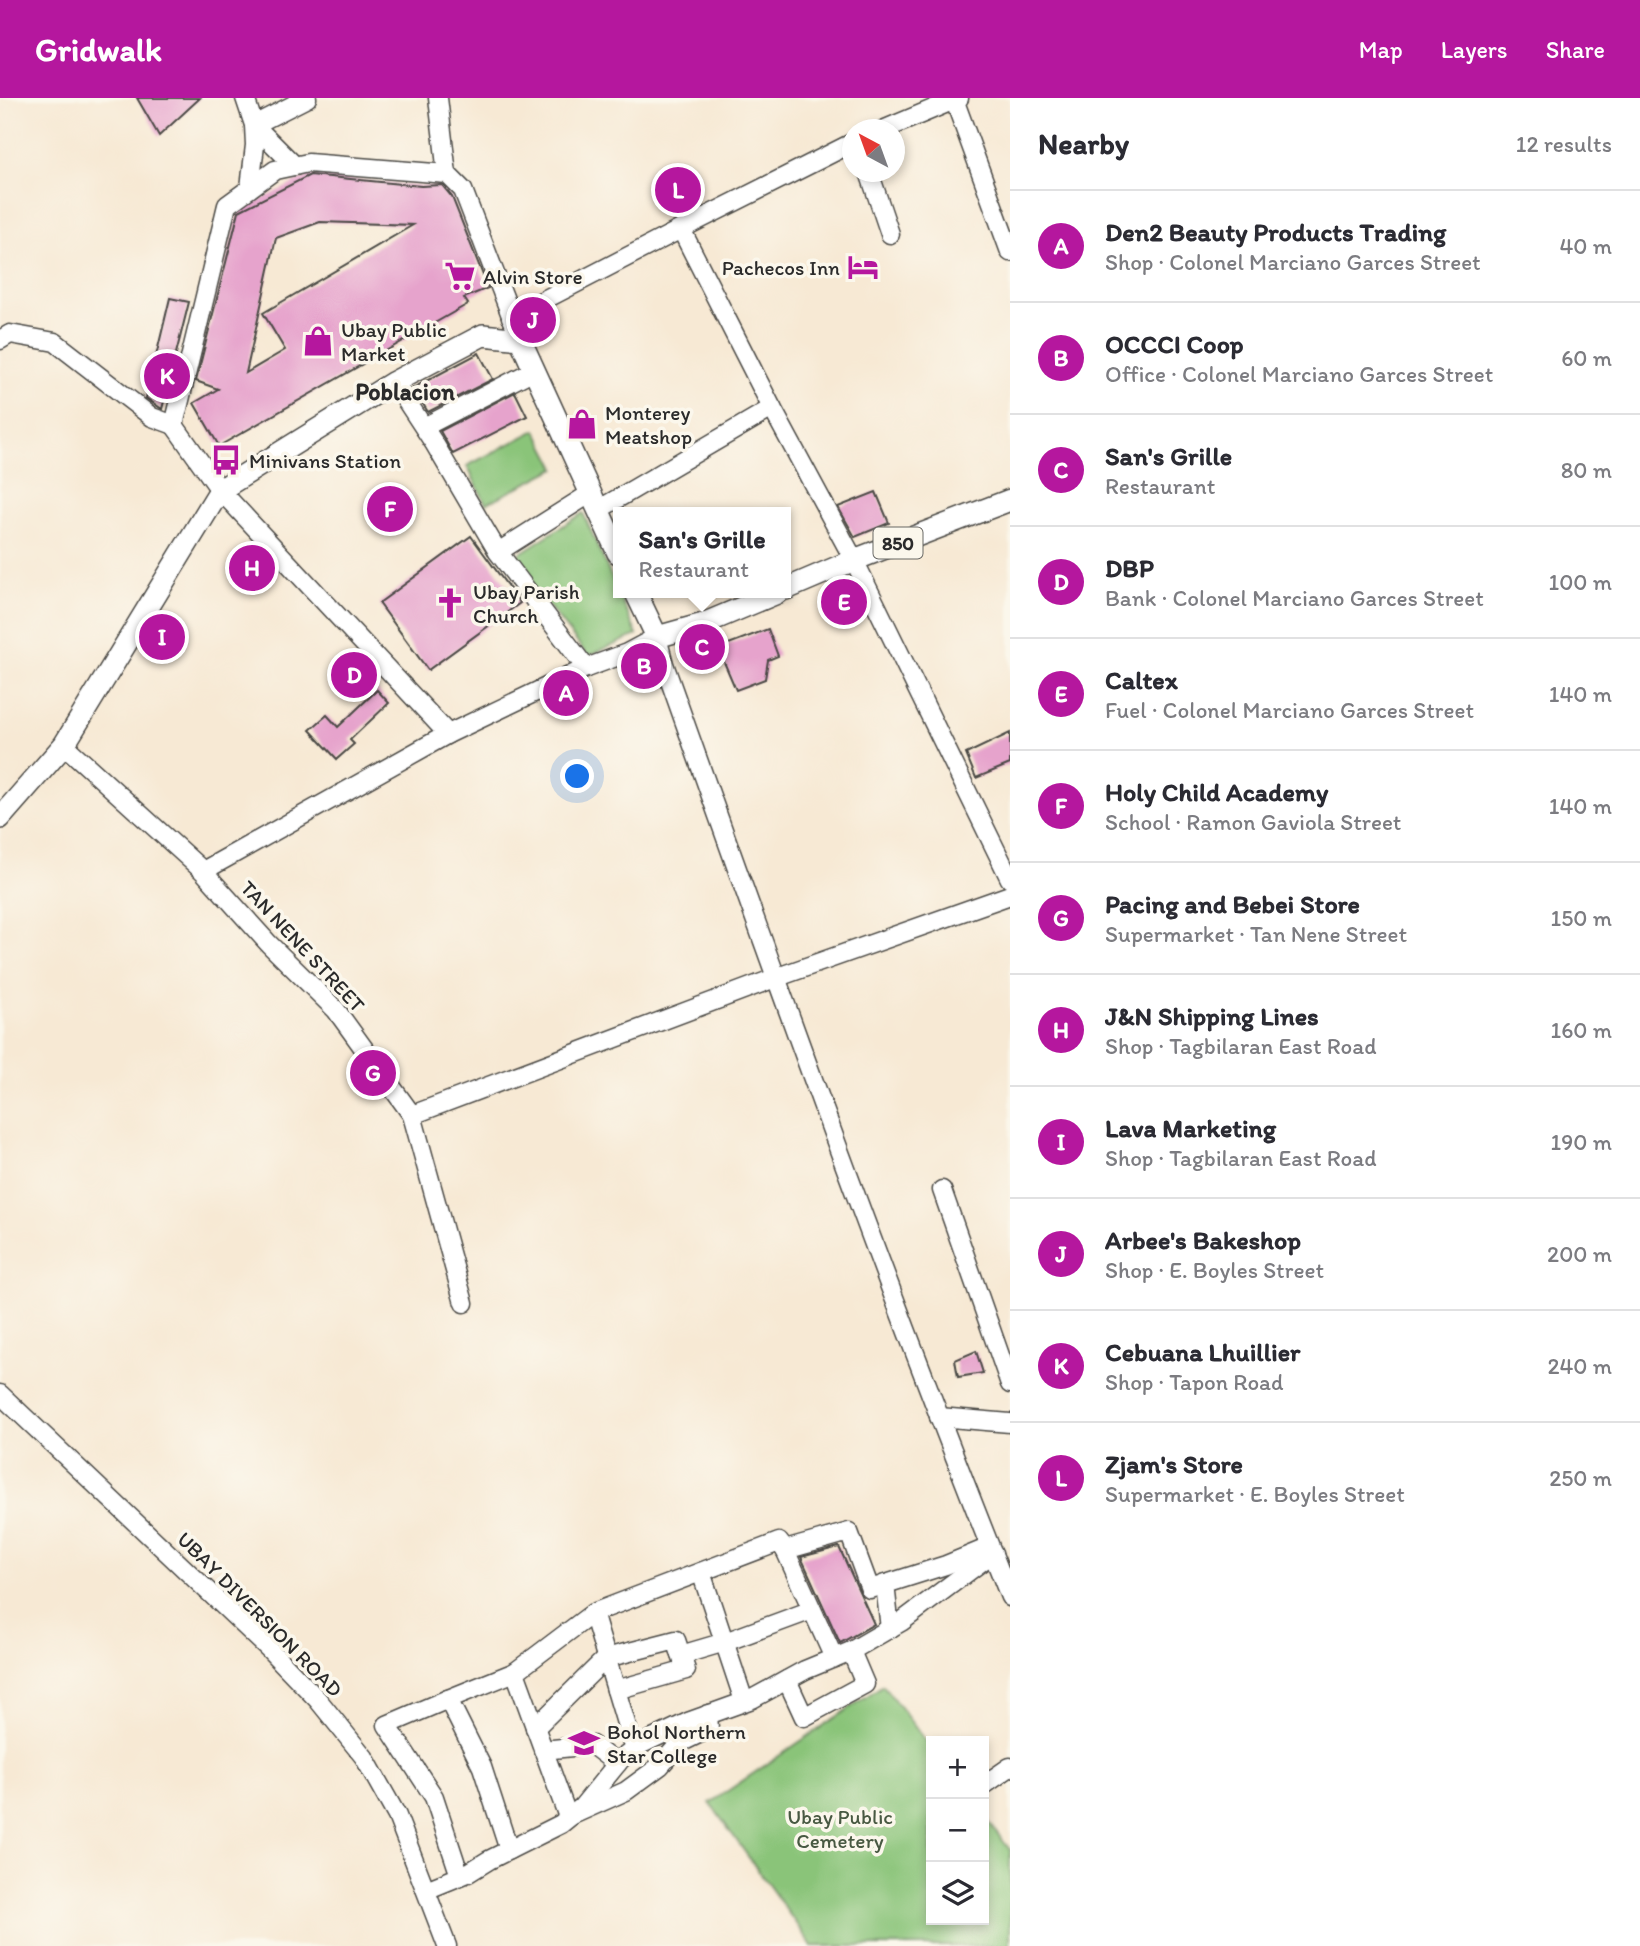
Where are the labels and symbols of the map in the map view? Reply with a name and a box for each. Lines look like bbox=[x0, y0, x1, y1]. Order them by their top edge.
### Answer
north arrow bbox=[842, 119, 905, 182]
pin: L bbox=[655, 164, 701, 216]
hotel icon: Pachecos Inn bbox=[846, 250, 880, 284]
place label: Pachecos Inn bbox=[722, 255, 840, 280]
supermarket icon: Alvin Store bbox=[443, 259, 477, 293]
place label: Alvin Store bbox=[483, 264, 583, 289]
pin: J bbox=[510, 294, 556, 346]
place label: Ubay Public Market bbox=[341, 317, 447, 366]
shop icon: Ubay Public Market bbox=[301, 324, 335, 358]
pin: K bbox=[144, 350, 190, 402]
district label: Poblacion bbox=[355, 377, 455, 406]
place label: Monterey Meatshop bbox=[605, 400, 692, 449]
shop icon: Monterey Meatshop bbox=[565, 407, 599, 441]
bus stop icon: Minivans Station bbox=[209, 443, 243, 477]
place label: Minivans Station bbox=[249, 448, 401, 473]
pin: F bbox=[367, 483, 413, 535]
road number: 850 bbox=[874, 528, 922, 558]
pin: H bbox=[229, 542, 275, 594]
pin: E bbox=[821, 576, 867, 628]
place label: Ubay Parish Church bbox=[473, 579, 580, 628]
church icon: Ubay Parish Church bbox=[433, 586, 467, 620]
pin: I bbox=[139, 611, 185, 663]
pin: C bbox=[679, 621, 725, 673]
pin: B bbox=[621, 640, 667, 692]
pin: D bbox=[331, 649, 377, 701]
pin: A bbox=[543, 667, 589, 719]
your location bbox=[560, 759, 594, 793]
street label: TAN NENE STREET bbox=[236, 875, 371, 1017]
pin: G bbox=[350, 1047, 396, 1099]
street label: UBAY DIVERSION ROAD bbox=[172, 1526, 348, 1702]
place label: Bohol Northern Star College bbox=[607, 1719, 746, 1768]
school or university icon: Bohol Northern Star College bbox=[567, 1726, 601, 1760]
park label: Ubay Public Cemetery bbox=[787, 1804, 893, 1853]

